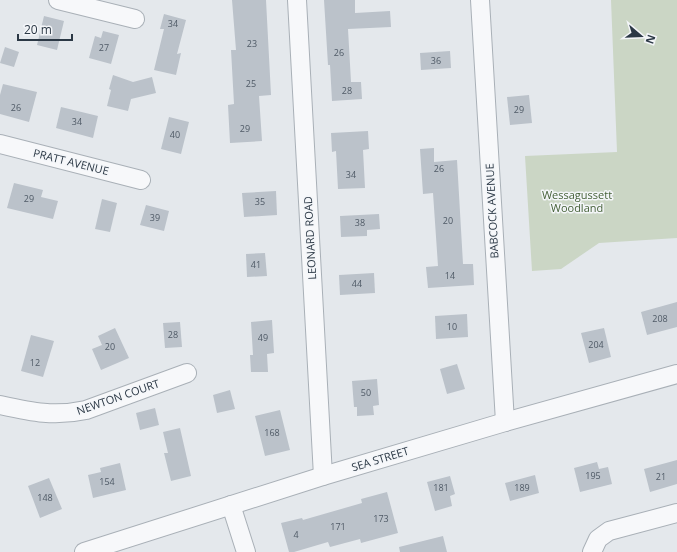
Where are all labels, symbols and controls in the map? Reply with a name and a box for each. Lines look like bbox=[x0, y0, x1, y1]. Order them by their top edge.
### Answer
scale bar bbox=[18, 16, 72, 42]
north arrow bbox=[621, 16, 661, 56]
house number: 34 bbox=[168, 17, 178, 30]
text: 20 m bbox=[24, 21, 52, 38]
text: N bbox=[642, 33, 659, 46]
house number: 23 bbox=[247, 37, 257, 50]
house number: 27 bbox=[99, 41, 109, 54]
house number: 26 bbox=[334, 46, 344, 59]
house number: 36 bbox=[431, 54, 441, 67]
house number: 25 bbox=[246, 77, 256, 90]
house number: 28 bbox=[342, 84, 352, 97]
house number: 26 bbox=[11, 101, 21, 114]
house number: 29 bbox=[514, 103, 524, 116]
house number: 34 bbox=[72, 115, 82, 128]
house number: 29 bbox=[240, 122, 250, 135]
house number: 40 bbox=[170, 128, 180, 141]
street label: PRATT AVENUE bbox=[32, 145, 110, 178]
house number: 26 bbox=[434, 162, 444, 175]
street label: BABCOCK AVENUE bbox=[482, 163, 501, 259]
house number: 34 bbox=[346, 168, 356, 181]
park label: Wessagussett Woodland bbox=[542, 187, 612, 215]
house number: 29 bbox=[24, 192, 34, 205]
house number: 35 bbox=[255, 195, 265, 208]
street label: LEONARD ROAD bbox=[300, 196, 319, 280]
house number: 39 bbox=[150, 211, 160, 224]
house number: 20 bbox=[443, 214, 453, 227]
house number: 38 bbox=[355, 216, 365, 229]
house number: 41 bbox=[251, 258, 261, 271]
house number: 14 bbox=[445, 269, 455, 282]
house number: 44 bbox=[352, 277, 362, 290]
house number: 208 bbox=[652, 312, 668, 325]
house number: 10 bbox=[447, 320, 457, 333]
house number: 28 bbox=[168, 328, 178, 341]
house number: 49 bbox=[258, 331, 268, 344]
house number: 204 bbox=[588, 338, 604, 351]
house number: 20 bbox=[105, 340, 115, 353]
house number: 12 bbox=[30, 356, 40, 369]
street label: NEWTON COURT bbox=[74, 375, 161, 418]
house number: 50 bbox=[361, 386, 371, 399]
house number: 168 bbox=[264, 426, 280, 439]
street label: SEA STREET bbox=[349, 443, 410, 474]
house number: 195 bbox=[585, 469, 601, 482]
house number: 21 bbox=[656, 470, 666, 483]
house number: 154 bbox=[99, 475, 115, 488]
house number: 181 bbox=[433, 481, 449, 494]
house number: 189 bbox=[514, 481, 530, 494]
house number: 148 bbox=[37, 491, 53, 504]
house number: 173 bbox=[373, 512, 389, 525]
house number: 171 bbox=[330, 520, 346, 533]
house number: 4 bbox=[293, 528, 299, 541]

